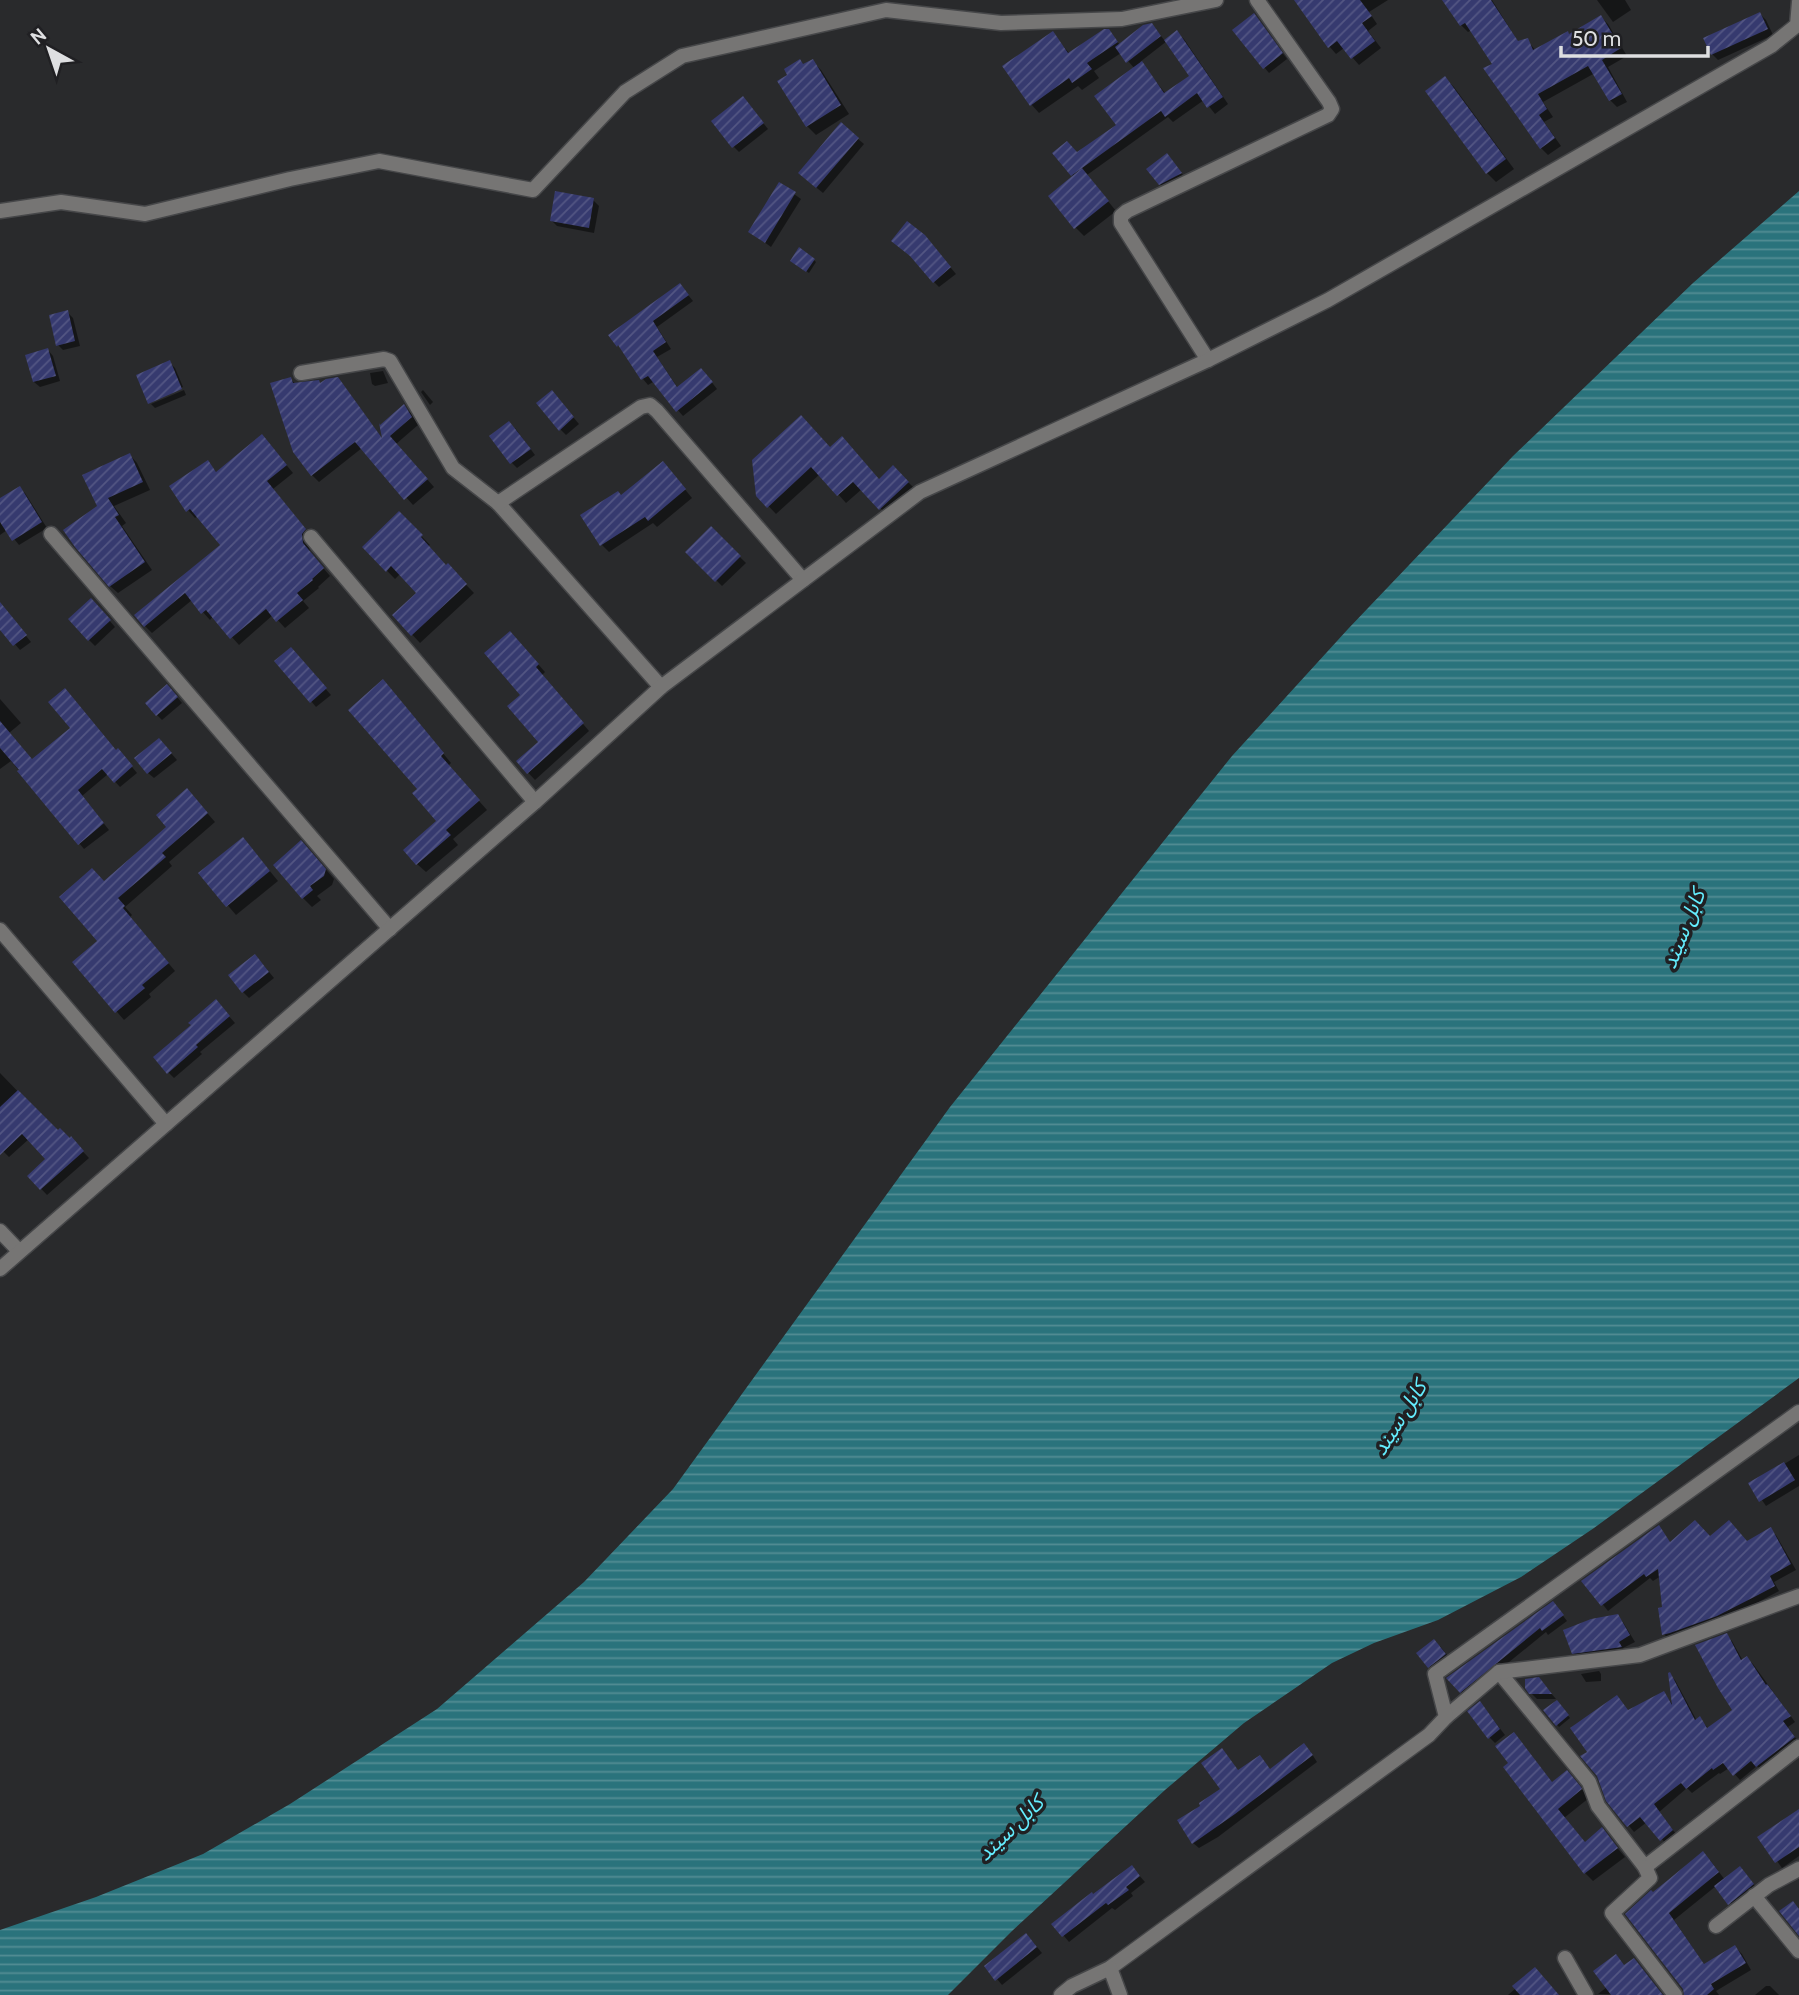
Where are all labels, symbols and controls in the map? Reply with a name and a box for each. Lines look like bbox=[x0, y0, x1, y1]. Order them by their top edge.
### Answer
north arrow bbox=[14, 14, 84, 84]
scale bar bbox=[1561, 14, 1708, 58]
text: N bbox=[26, 23, 51, 49]
text: 50 m bbox=[1572, 26, 1621, 51]
water label: کابل سيند bbox=[1656, 882, 1712, 972]
water label: کابل سيند bbox=[1366, 1373, 1434, 1460]
water label: کابل سيند bbox=[972, 1787, 1052, 1866]

